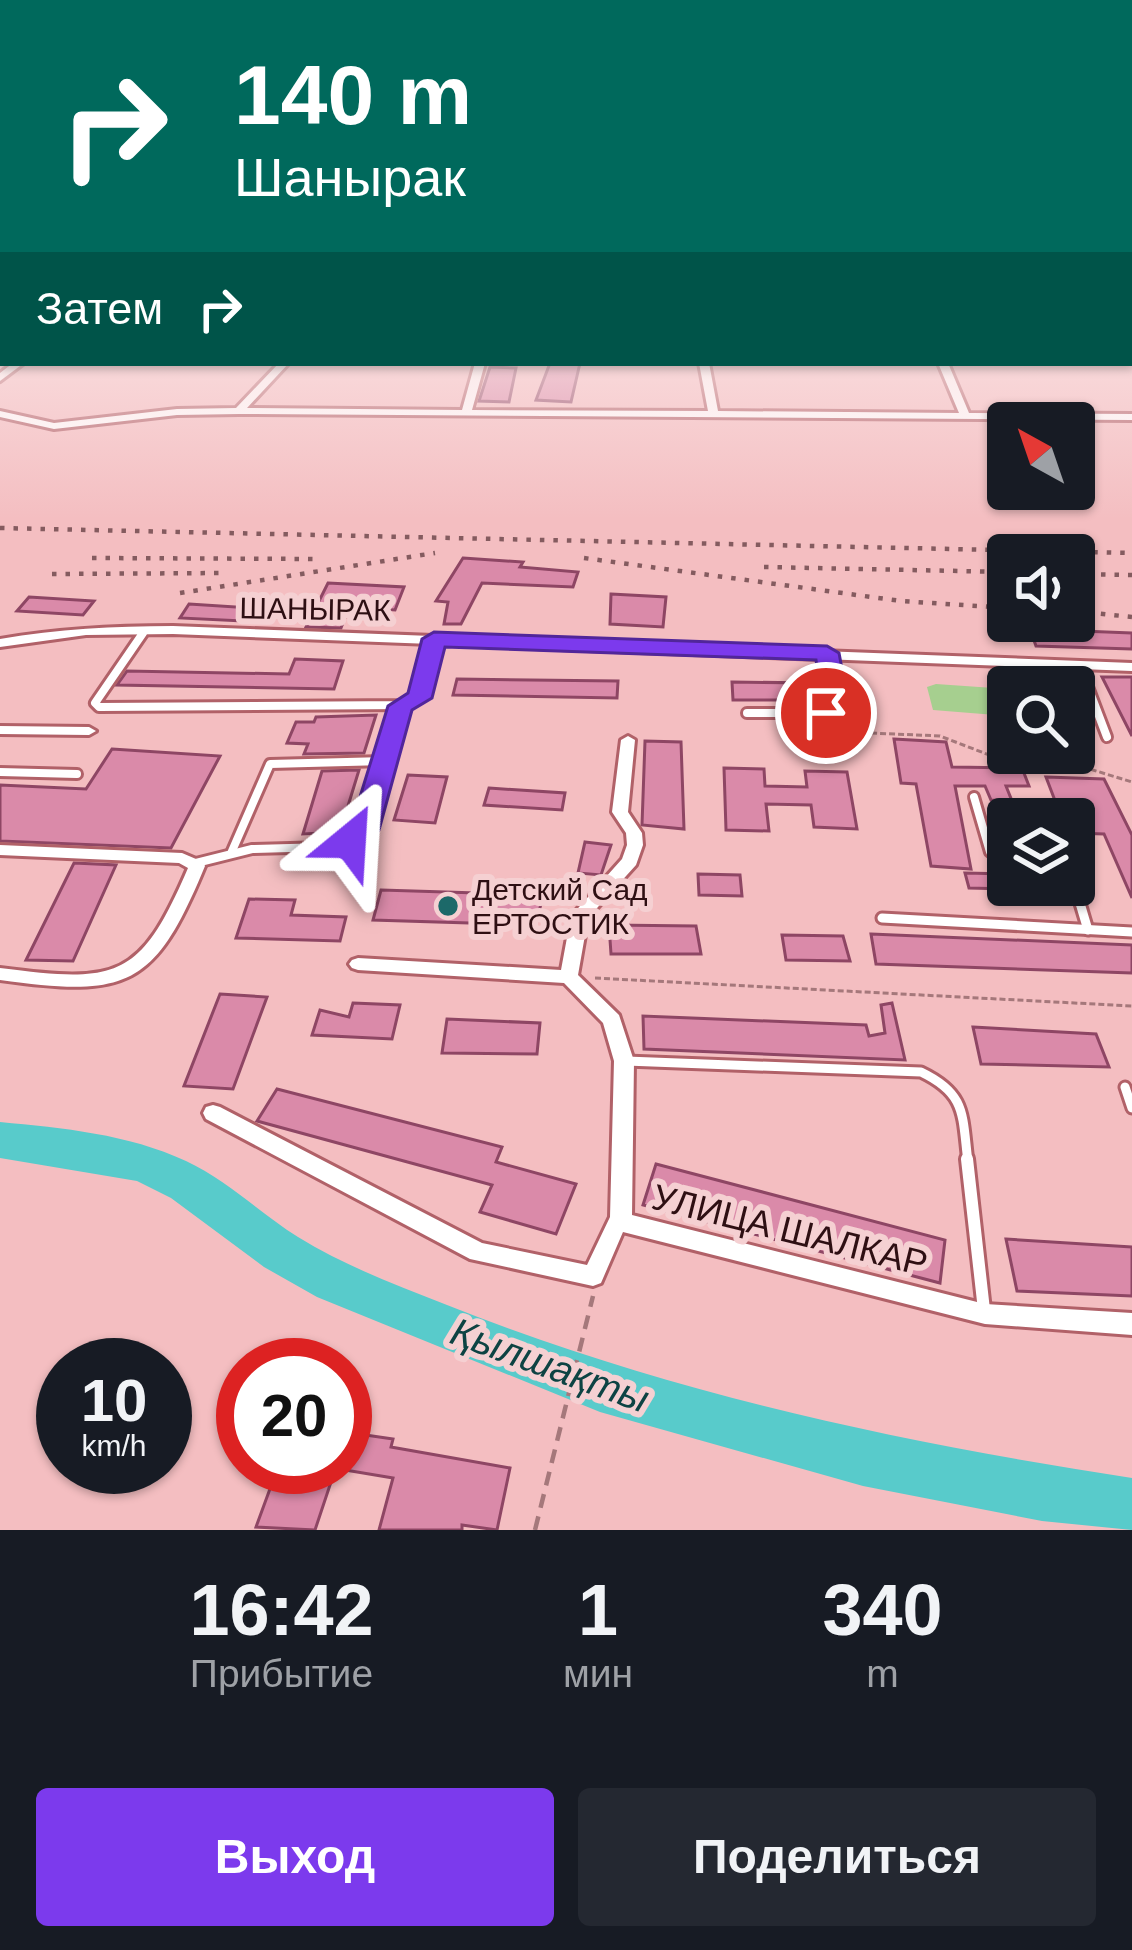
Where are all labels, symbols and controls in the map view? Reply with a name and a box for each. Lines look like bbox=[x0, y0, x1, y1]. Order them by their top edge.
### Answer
icon: right bbox=[36, 48, 192, 204]
text: 140 m bbox=[234, 48, 472, 142]
text: Шанырак bbox=[234, 147, 466, 207]
icon: right bbox=[187, 276, 253, 342]
text: Затем bbox=[36, 283, 163, 334]
north arrow bbox=[987, 402, 1095, 510]
map controls bbox=[987, 402, 1095, 906]
button: sound bbox=[987, 534, 1095, 642]
street label: ШАНЫРАК bbox=[239, 591, 391, 627]
pin bbox=[775, 662, 877, 764]
button: search bbox=[987, 666, 1095, 774]
icon: arrive bbox=[793, 680, 859, 746]
position arrow bbox=[287, 778, 413, 904]
button: layers bbox=[987, 798, 1095, 906]
place label: Детский Сад ЕРТОСТИК bbox=[472, 873, 648, 940]
marker: Детский Сад ЕРТОСТИК bbox=[435, 893, 461, 919]
street label: УЛИЦА ШАЛКАР bbox=[648, 1176, 932, 1284]
water label: Қылшақты bbox=[445, 1309, 655, 1421]
speed limit sign: 20 bbox=[216, 1338, 372, 1494]
text: 10 bbox=[81, 1367, 147, 1434]
text: km/h bbox=[81, 1429, 147, 1462]
text: 16:42 bbox=[189, 1570, 374, 1650]
text: 1 bbox=[578, 1570, 618, 1650]
text: 340 bbox=[822, 1570, 943, 1650]
text: Прибытие bbox=[190, 1652, 373, 1695]
text: мин bbox=[563, 1652, 633, 1695]
text: m bbox=[866, 1652, 899, 1695]
button: Выход bbox=[36, 1788, 554, 1926]
button: Поделиться bbox=[578, 1788, 1096, 1926]

